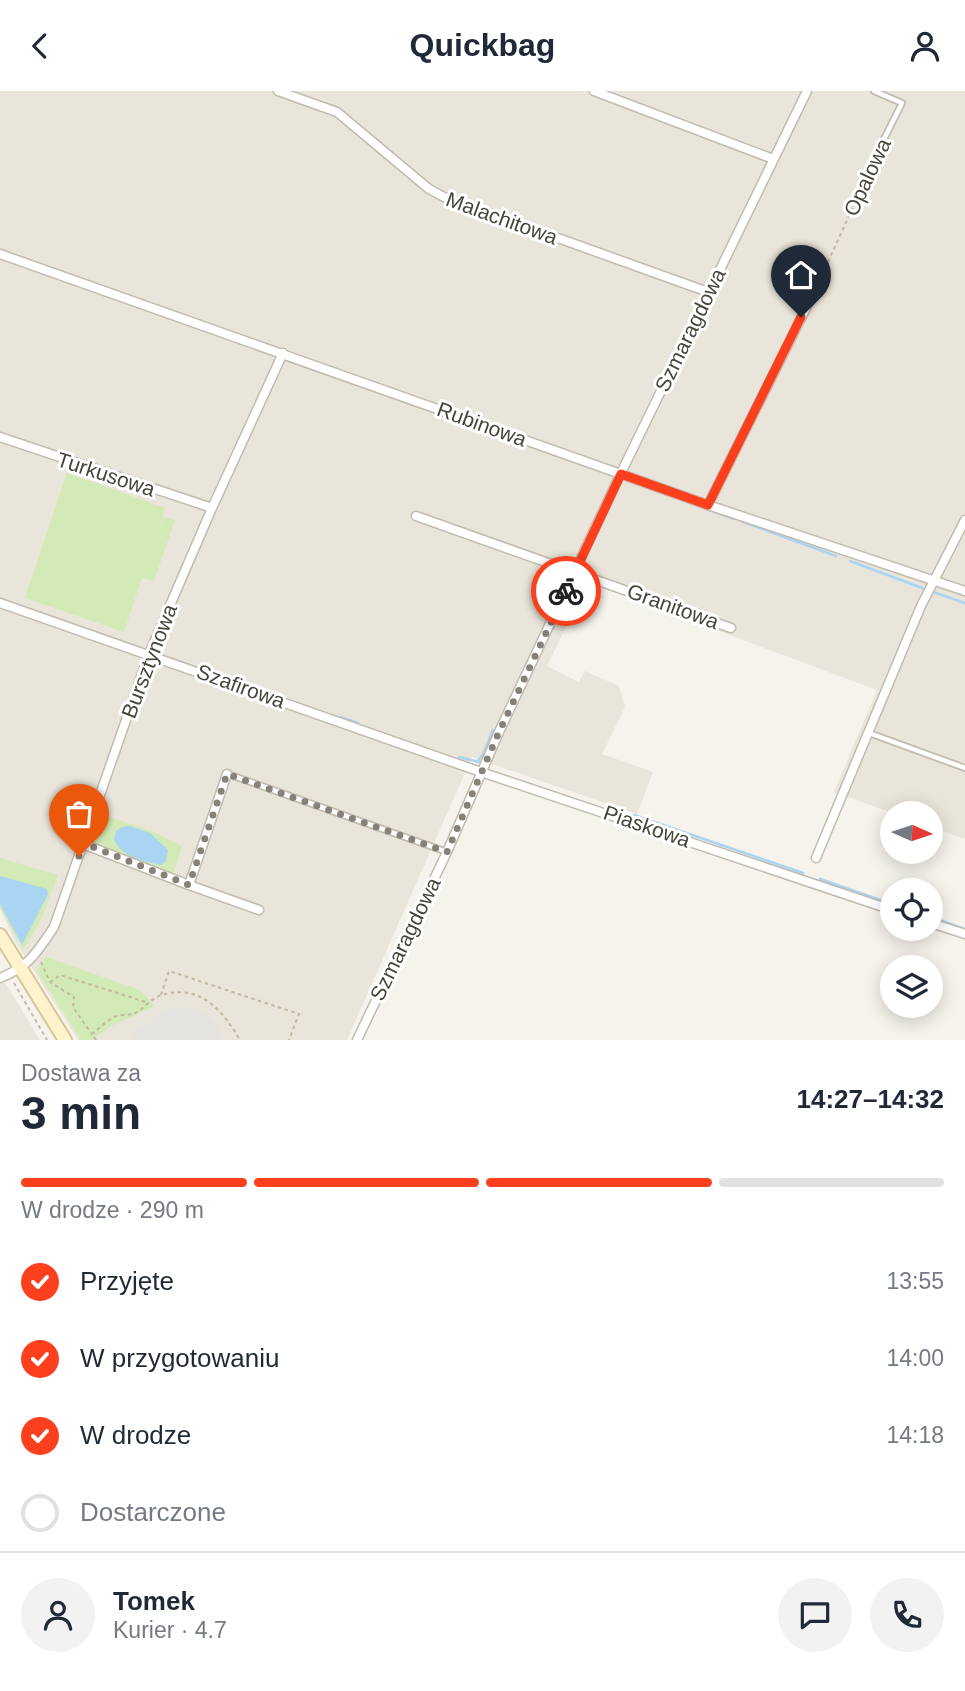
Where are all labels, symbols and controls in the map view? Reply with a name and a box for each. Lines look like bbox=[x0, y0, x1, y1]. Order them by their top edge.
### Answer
icon: back bbox=[21, 27, 59, 65]
text: Quickbag bbox=[410, 27, 555, 63]
icon: person bbox=[906, 27, 944, 65]
street label: Opalowa bbox=[839, 134, 895, 219]
street label: Malachitowa bbox=[443, 187, 561, 249]
pin bbox=[771, 245, 831, 317]
icon: home bbox=[782, 256, 820, 294]
street label: Szmaragdowa bbox=[650, 264, 730, 395]
street label: Rubinowa bbox=[434, 397, 530, 451]
street label: Turkusowa bbox=[54, 447, 158, 501]
courier bbox=[531, 556, 601, 626]
icon: bike bbox=[547, 572, 585, 610]
street label: Granitowa bbox=[624, 579, 722, 633]
street label: Bursztynowa bbox=[117, 600, 181, 721]
street label: Szafirowa bbox=[194, 659, 289, 713]
pin bbox=[49, 784, 109, 856]
icon: bag bbox=[60, 795, 98, 833]
street label: Piaskowa bbox=[601, 800, 694, 852]
north arrow bbox=[880, 801, 943, 865]
map controls bbox=[880, 801, 943, 1018]
street label: Szmaragdowa bbox=[365, 873, 445, 1004]
button: locate bbox=[880, 878, 943, 941]
button: layers bbox=[880, 955, 943, 1018]
text: Dostawa za bbox=[21, 1060, 141, 1086]
text: 14:27–14:32 bbox=[797, 1084, 944, 1114]
text: 3 min bbox=[21, 1087, 141, 1139]
text: W drodze · 290 m bbox=[21, 1197, 204, 1223]
icon: check bbox=[21, 1263, 59, 1301]
text: Przyjęte bbox=[80, 1266, 174, 1296]
text: 13:55 bbox=[886, 1268, 944, 1294]
icon: check bbox=[21, 1340, 59, 1378]
text: W przygotowaniu bbox=[80, 1343, 279, 1373]
text: 14:00 bbox=[886, 1345, 944, 1371]
icon: check bbox=[21, 1417, 59, 1455]
text: W drodze bbox=[80, 1420, 191, 1450]
text: 14:18 bbox=[886, 1422, 944, 1448]
text: Dostarczone bbox=[80, 1497, 226, 1527]
button: person bbox=[21, 1578, 95, 1652]
button: chat bbox=[778, 1578, 852, 1652]
button: phone bbox=[870, 1578, 944, 1652]
text: Tomek bbox=[113, 1586, 195, 1616]
text: Kurier · 4.7 bbox=[113, 1617, 227, 1643]

